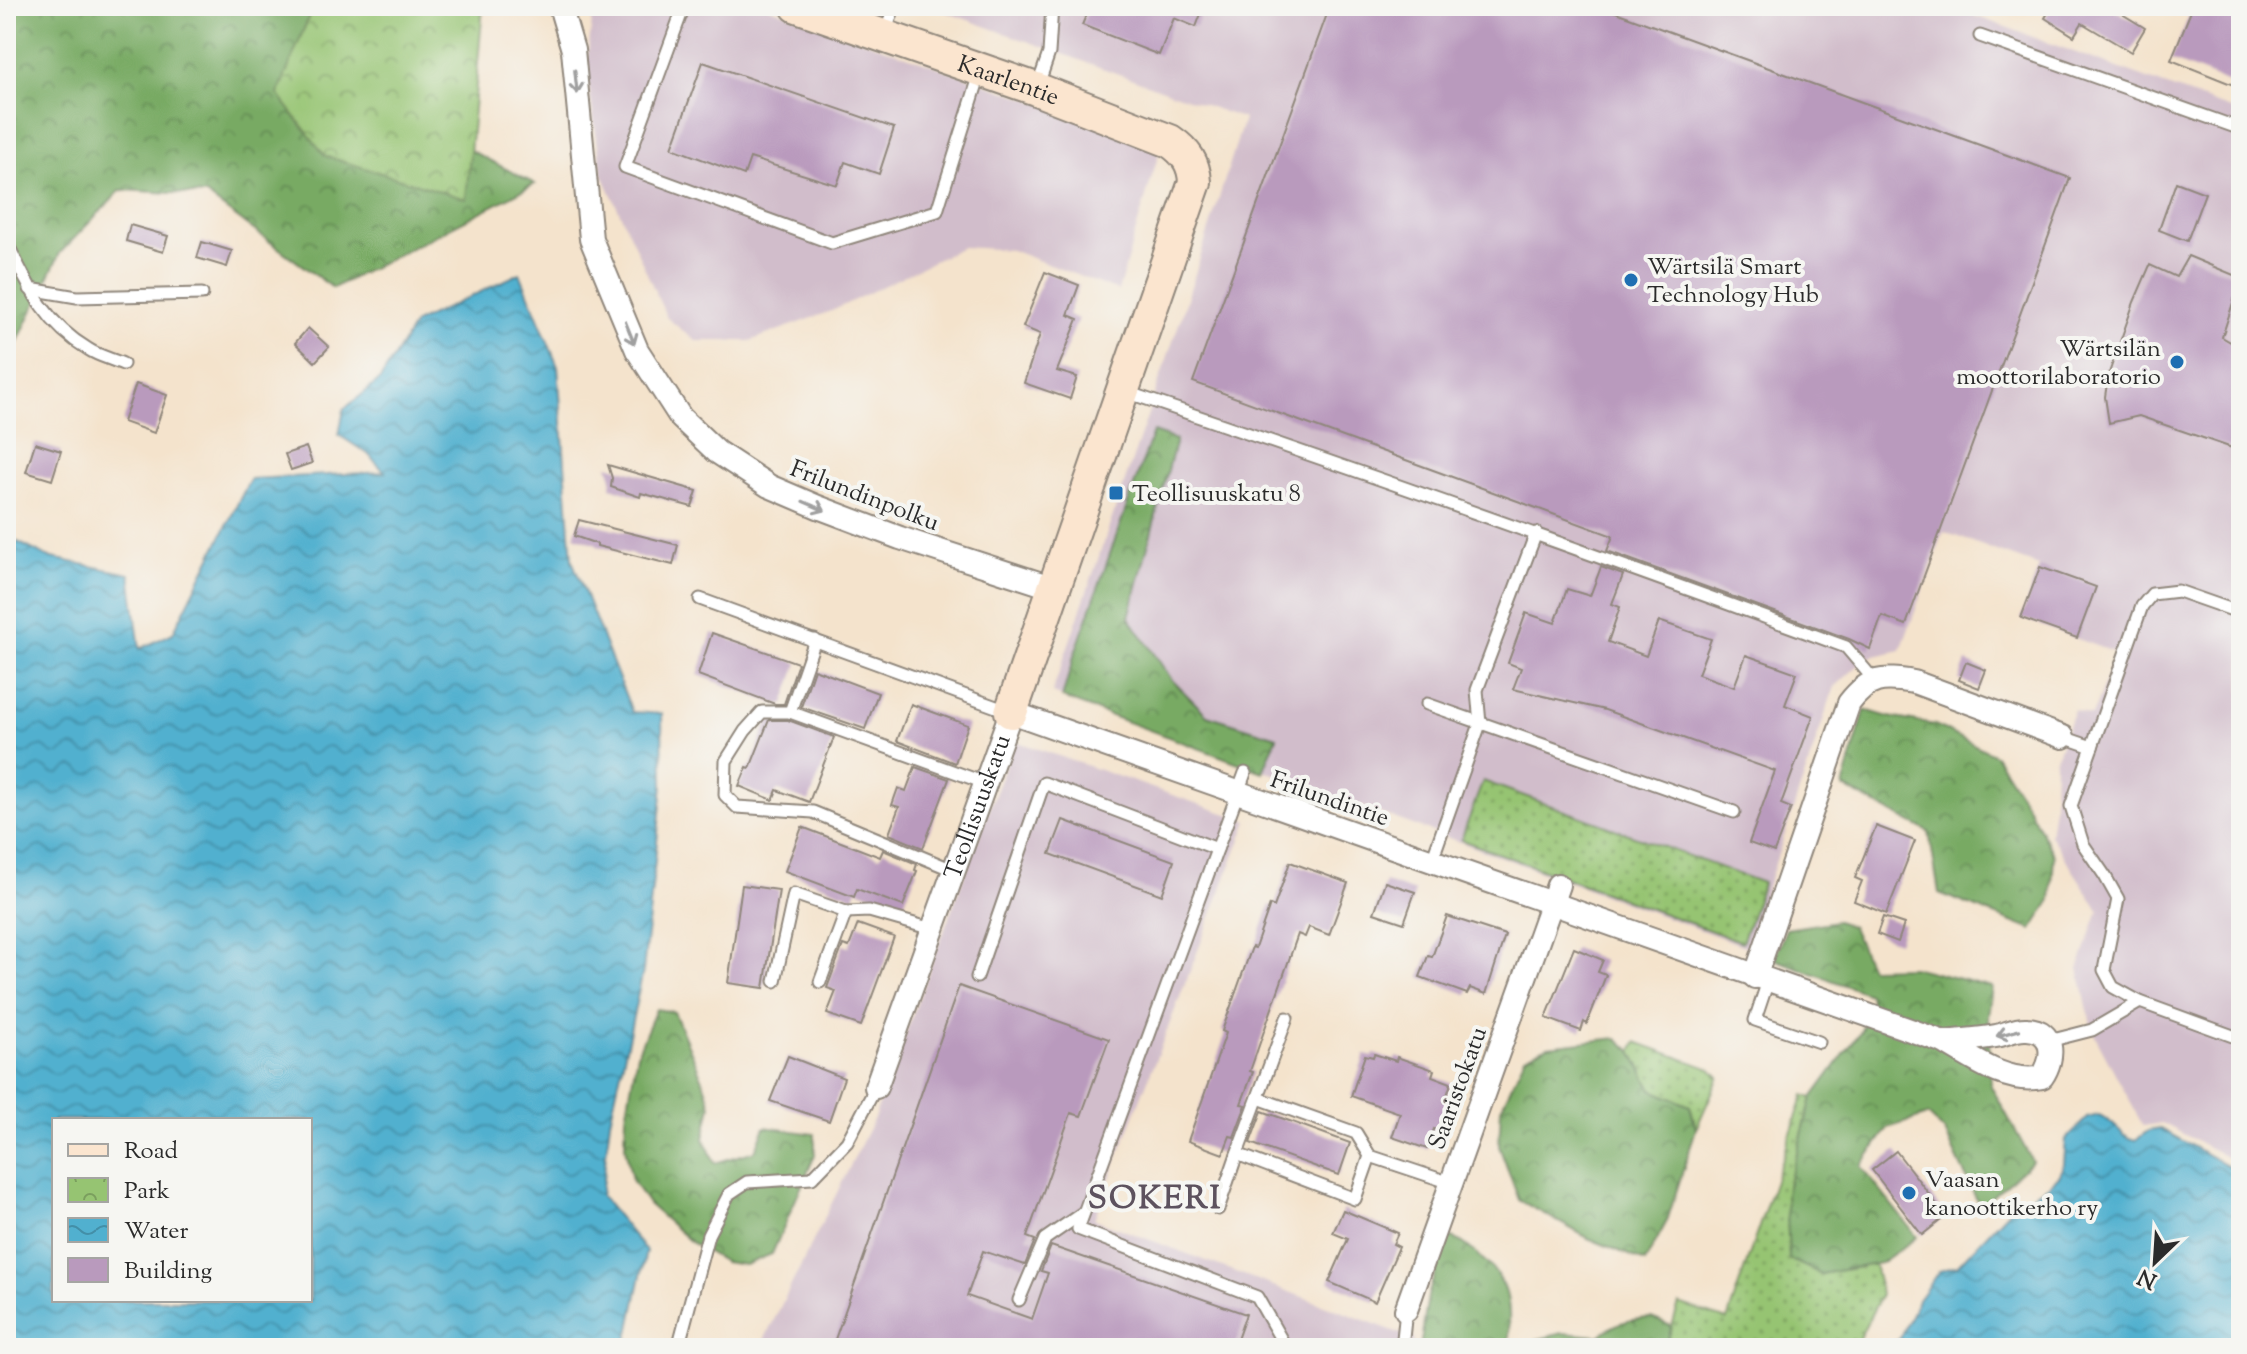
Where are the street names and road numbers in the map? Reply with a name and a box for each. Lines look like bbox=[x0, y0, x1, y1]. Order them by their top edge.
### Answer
street label: Kaarlentie bbox=[952, 48, 1064, 115]
street label: Frilundinpolku bbox=[785, 453, 944, 541]
street label: Teollisuuskatu bbox=[937, 730, 1021, 884]
street label: Frilundintie bbox=[1265, 764, 1393, 836]
street label: Saaristokatu bbox=[1421, 1022, 1497, 1155]

